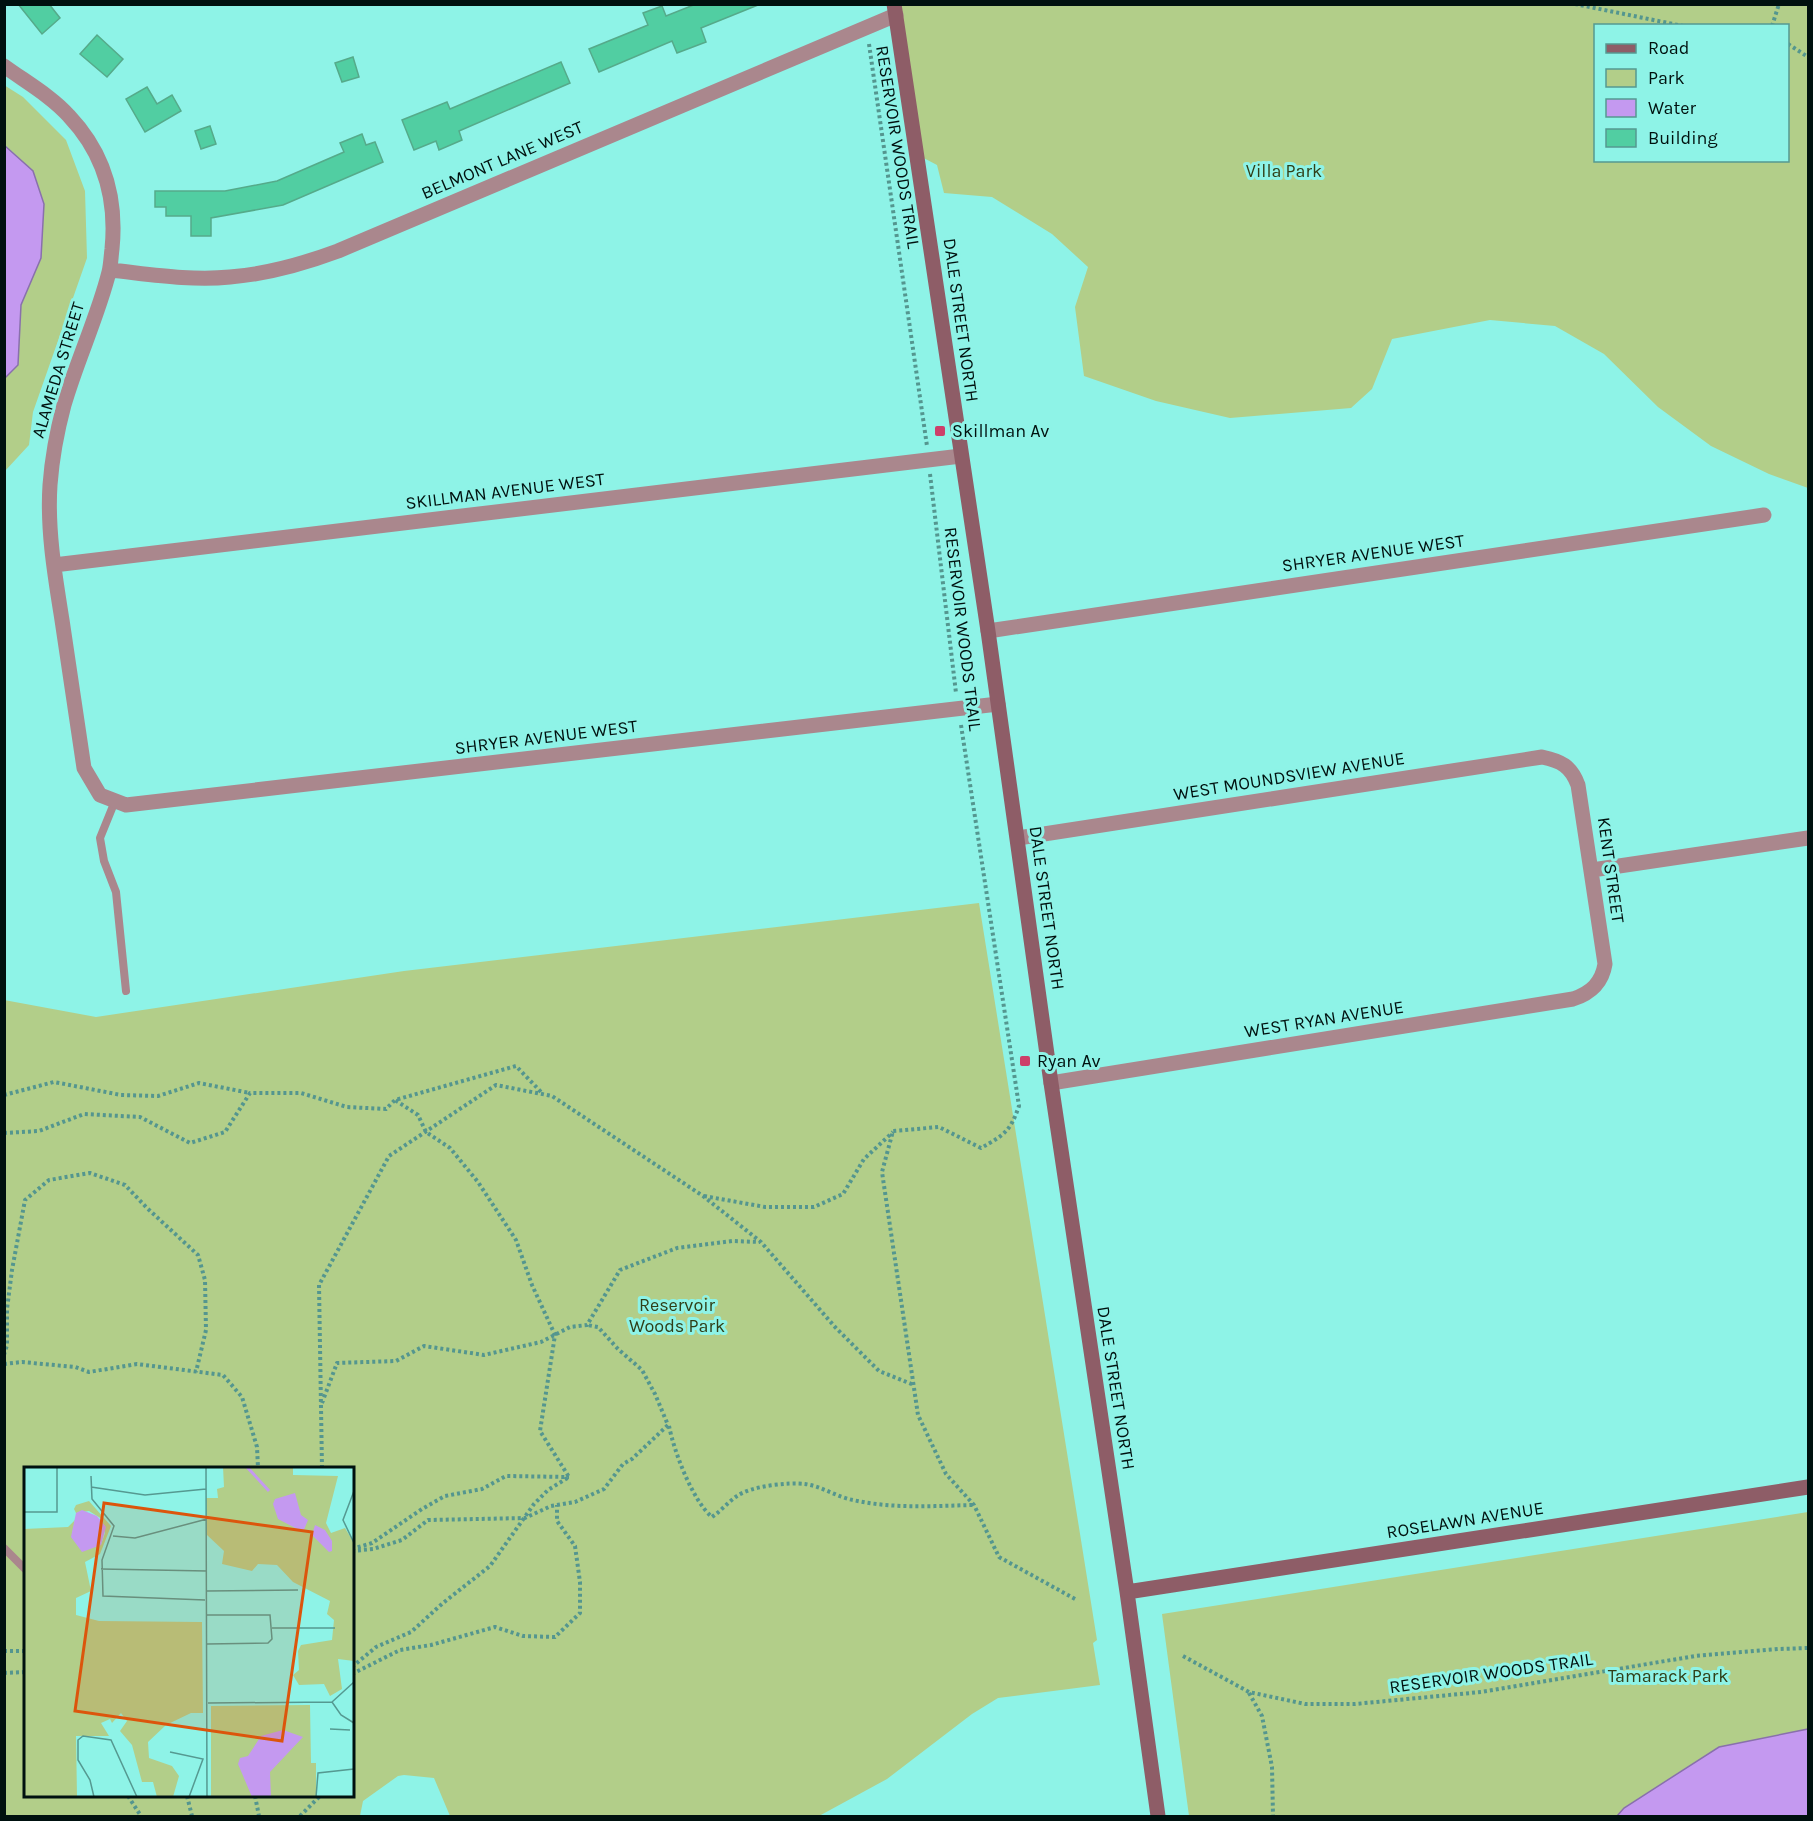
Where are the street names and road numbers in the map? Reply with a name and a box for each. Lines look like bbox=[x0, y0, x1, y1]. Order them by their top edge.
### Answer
street label: RESERVOIR WOODS TRAIL bbox=[871, 44, 925, 251]
street label: BELMONT LANE WEST bbox=[418, 116, 586, 204]
street label: DALE STREET NORTH bbox=[939, 237, 983, 403]
street label: ALAMEDA STREET bbox=[27, 299, 89, 441]
street label: SKILLMAN AVENUE WEST bbox=[404, 468, 606, 514]
street label: RESERVOIR WOODS TRAIL bbox=[940, 526, 986, 733]
street label: SHRYER AVENUE WEST bbox=[1280, 529, 1466, 577]
street label: SHRYER AVENUE WEST bbox=[453, 715, 639, 759]
street label: WEST MOUNDSVIEW AVENUE bbox=[1172, 747, 1406, 805]
street label: KENT STREET bbox=[1593, 816, 1629, 924]
street label: DALE STREET NORTH bbox=[1025, 825, 1069, 991]
street label: WEST RYAN AVENUE bbox=[1243, 996, 1405, 1042]
street label: DALE STREET NORTH bbox=[1092, 1305, 1140, 1471]
street label: ROSELAWN AVENUE bbox=[1385, 1497, 1545, 1543]
street label: RESERVOIR WOODS TRAIL bbox=[1388, 1648, 1595, 1698]

